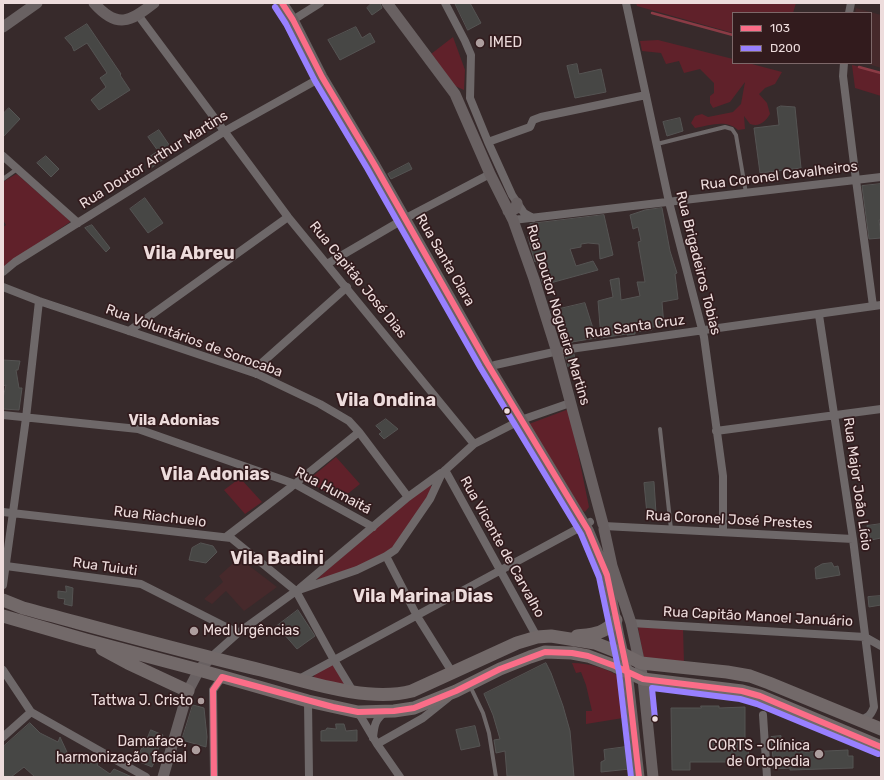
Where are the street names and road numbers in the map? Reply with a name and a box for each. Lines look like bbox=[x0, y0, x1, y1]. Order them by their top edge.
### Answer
street label: Rua Doutor Arthur Martins bbox=[77, 107, 231, 213]
street label: Rua Coronel Cavalheiros bbox=[700, 158, 858, 194]
street label: Rua Brigadeiros Tobias bbox=[672, 189, 724, 337]
street label: Rua Santa Clara bbox=[412, 211, 478, 309]
street label: Rua Capitão José Dias bbox=[306, 218, 410, 342]
street label: Rua Doutor Nogueira Martins bbox=[522, 223, 594, 407]
street label: Rua Voluntários de Sorocaba bbox=[103, 301, 285, 381]
street label: Rua Santa Cruz bbox=[584, 312, 686, 342]
street label: Rua Major João Lício bbox=[839, 416, 875, 552]
street label: Rua Humaitá bbox=[292, 464, 374, 518]
street label: Rua Vicente de Carvalho bbox=[456, 473, 548, 621]
street label: Rua Riachuelo bbox=[113, 503, 207, 531]
street label: Rua Coronel José Prestes bbox=[645, 507, 813, 533]
street label: Rua Tuiuti bbox=[72, 554, 138, 580]
street label: Rua Capitão Manoel Januário bbox=[663, 604, 853, 630]

